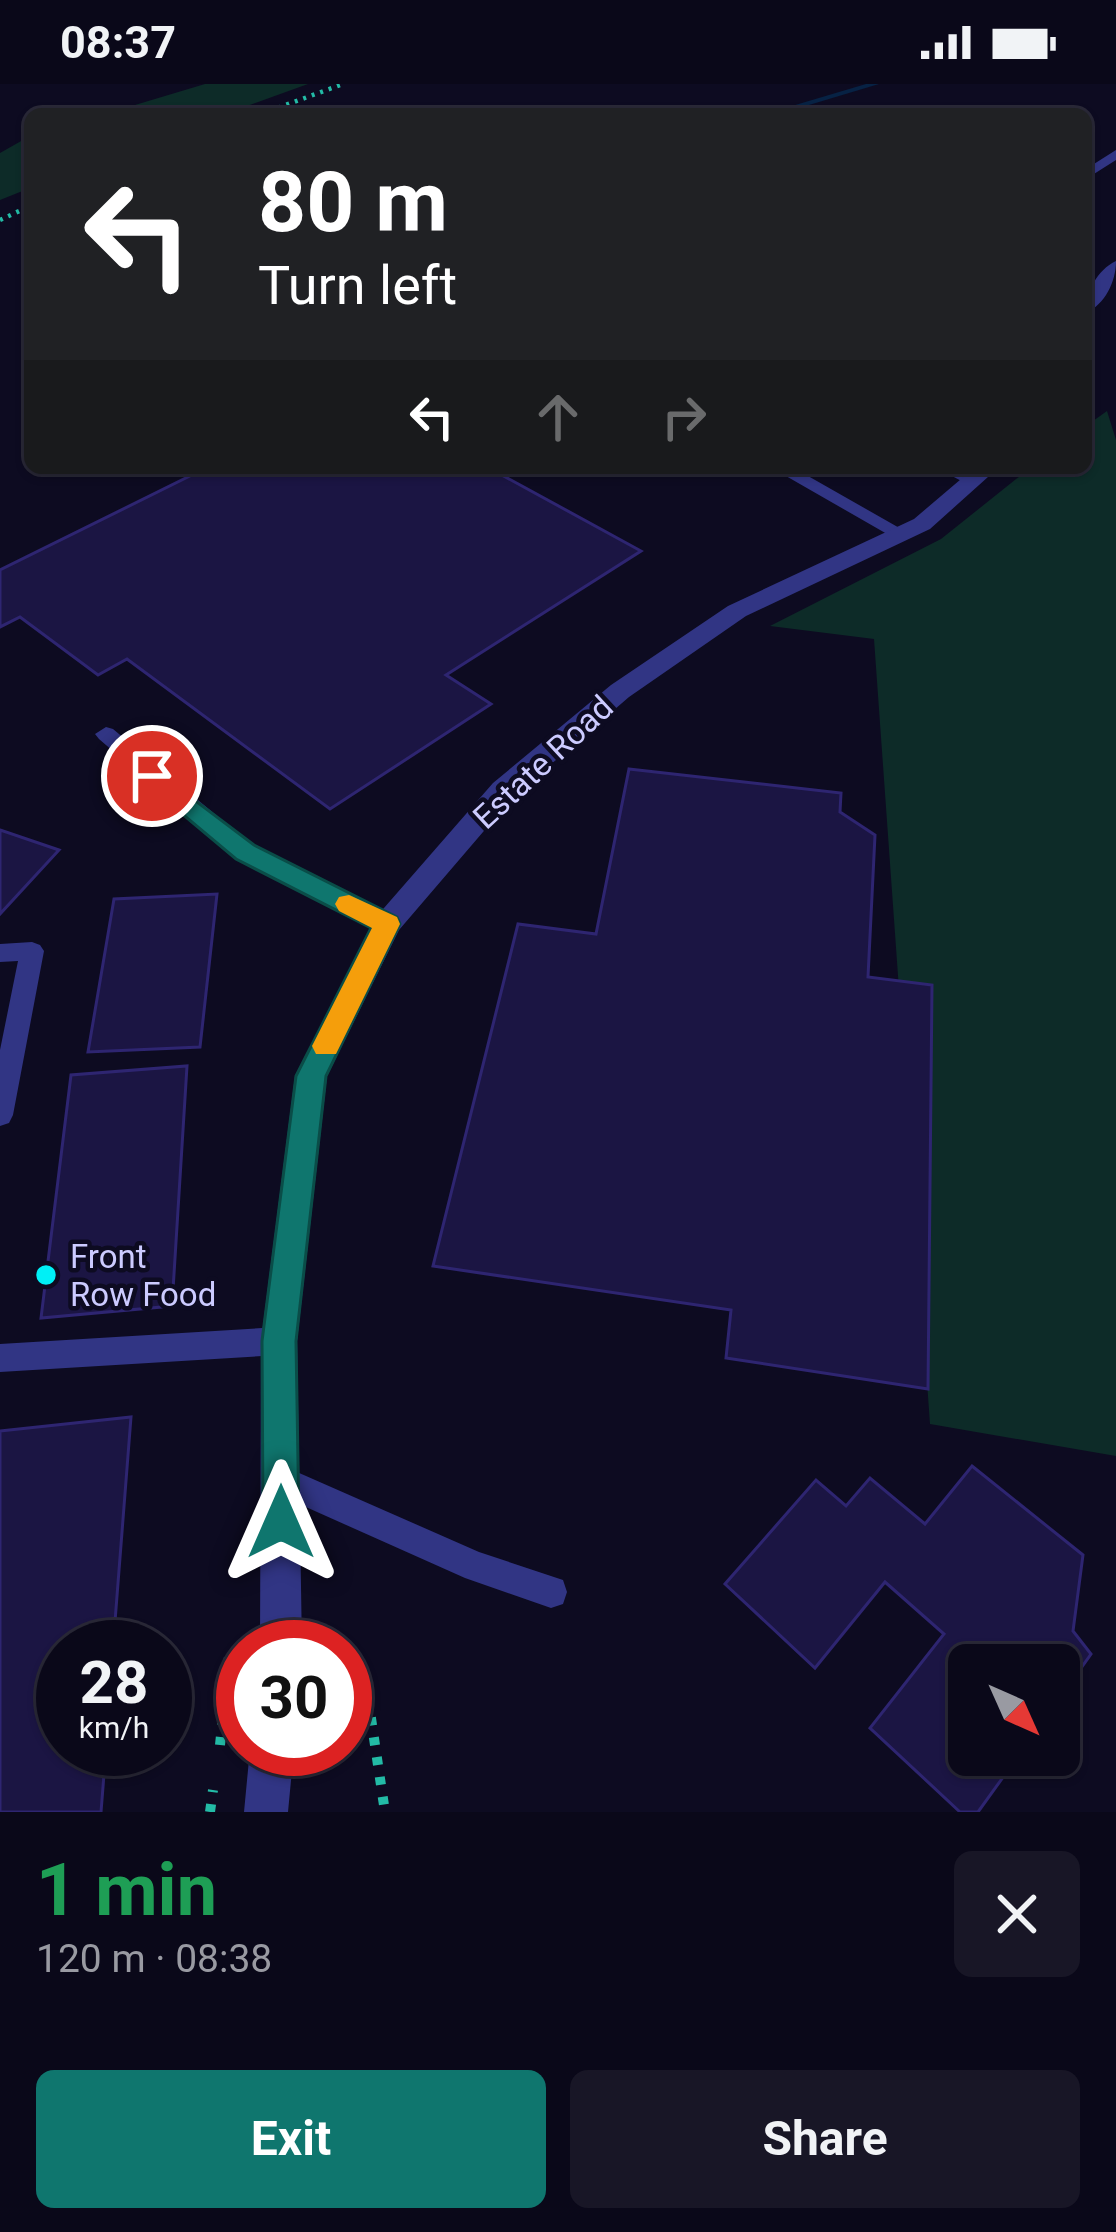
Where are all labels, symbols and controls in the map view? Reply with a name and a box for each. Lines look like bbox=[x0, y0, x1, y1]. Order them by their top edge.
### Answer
text: 08:37 bbox=[60, 16, 176, 69]
text: 80 m bbox=[258, 153, 448, 252]
icon: left bbox=[60, 156, 216, 312]
text: Turn left bbox=[258, 254, 457, 317]
icon: left bbox=[399, 384, 465, 450]
icon: ahead bbox=[525, 384, 591, 450]
icon: right bbox=[651, 384, 717, 450]
street label: Estate Road bbox=[465, 687, 621, 837]
pin bbox=[101, 725, 203, 827]
icon: arrive bbox=[119, 743, 185, 809]
place label: Front Row Food bbox=[70, 1237, 216, 1314]
marker: Front Row Food bbox=[33, 1262, 59, 1288]
position arrow bbox=[218, 1459, 344, 1585]
speed limit sign: 30 bbox=[216, 1620, 372, 1776]
north arrow bbox=[948, 1644, 1080, 1776]
map controls bbox=[948, 1644, 1080, 1776]
text: 28 bbox=[80, 1647, 148, 1718]
text: km/h bbox=[79, 1710, 149, 1745]
text: 1 min bbox=[36, 1848, 217, 1933]
button: close bbox=[954, 1851, 1080, 1977]
text: 120 m · 08:38 bbox=[36, 1936, 272, 1982]
button: Exit bbox=[36, 2070, 546, 2208]
button: Share bbox=[570, 2070, 1080, 2208]

